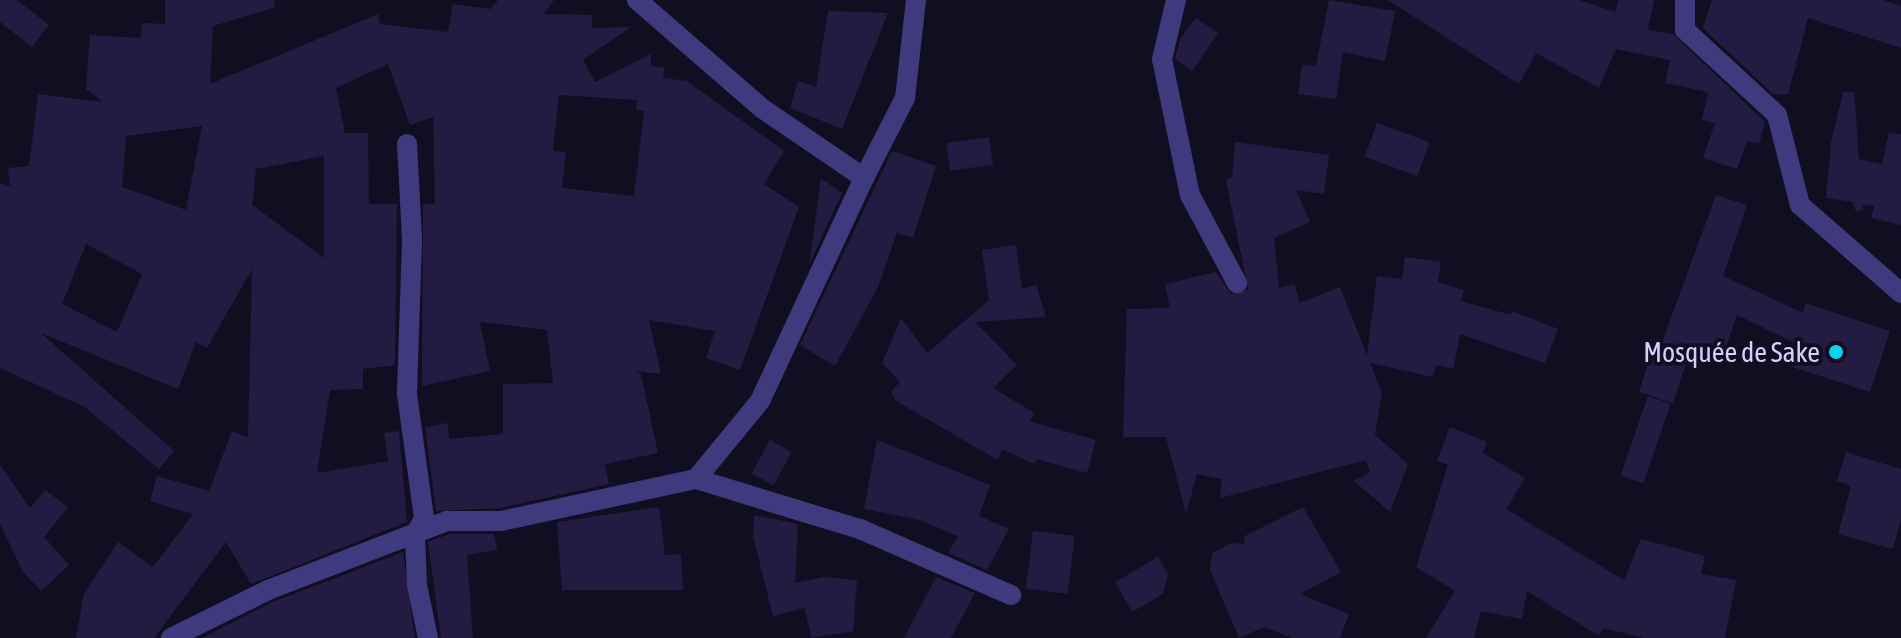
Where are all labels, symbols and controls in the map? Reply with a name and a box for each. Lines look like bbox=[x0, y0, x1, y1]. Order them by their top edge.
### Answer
place label: Mosquée de Sake bbox=[1643, 335, 1820, 369]
marker: Mosquée de Sake bbox=[1827, 343, 1845, 361]

